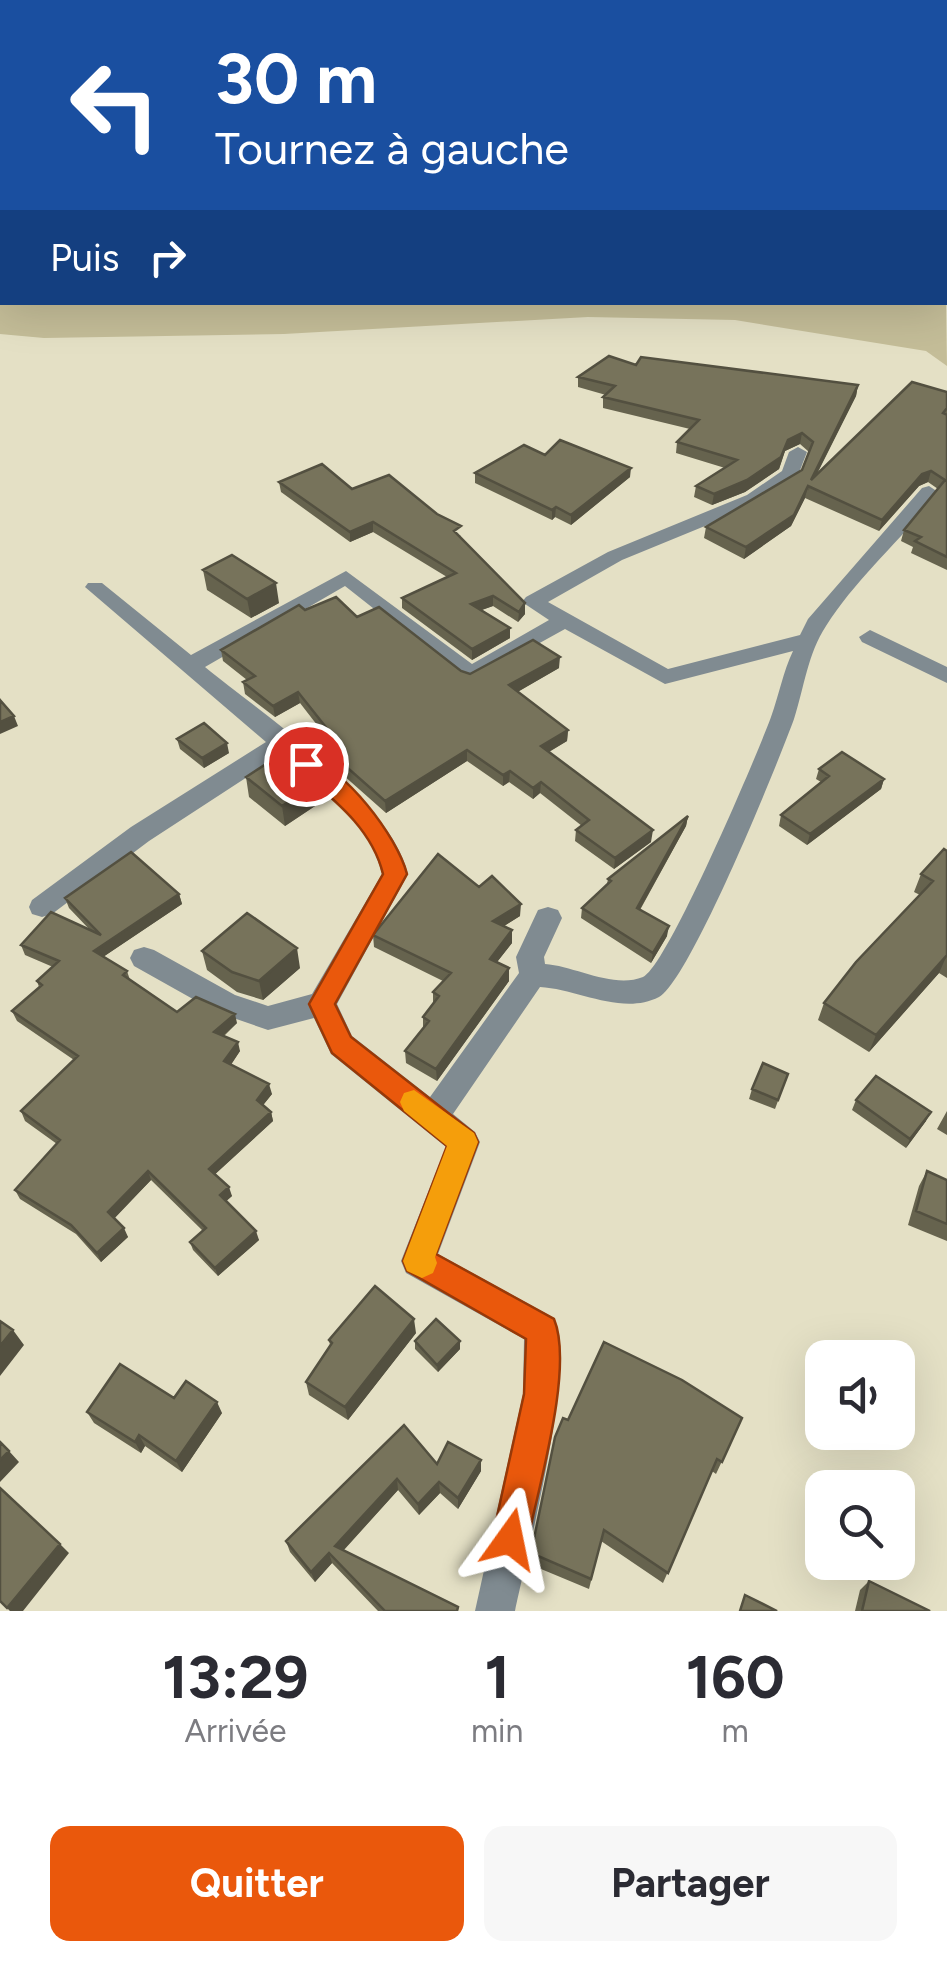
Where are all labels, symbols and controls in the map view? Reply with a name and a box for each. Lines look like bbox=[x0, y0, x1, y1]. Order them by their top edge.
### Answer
text: 30 m bbox=[215, 36, 377, 121]
icon: left bbox=[50, 40, 180, 170]
text: Tournez à gauche bbox=[215, 121, 569, 175]
icon: right bbox=[140, 230, 195, 285]
text: Puis bbox=[50, 235, 120, 281]
pin bbox=[264, 722, 349, 807]
icon: arrive bbox=[279, 737, 334, 792]
map controls bbox=[805, 1340, 915, 1580]
button: sound bbox=[805, 1340, 915, 1450]
button: search bbox=[805, 1470, 915, 1580]
position arrow bbox=[458, 1487, 562, 1591]
text: 13:29 bbox=[162, 1641, 309, 1713]
text: 1 bbox=[484, 1641, 510, 1713]
text: 160 bbox=[686, 1641, 785, 1713]
text: Arrivée bbox=[184, 1712, 286, 1750]
text: min bbox=[471, 1712, 523, 1750]
text: m bbox=[722, 1712, 749, 1750]
button: Quitter bbox=[50, 1826, 464, 1941]
button: Partager bbox=[484, 1826, 897, 1941]

